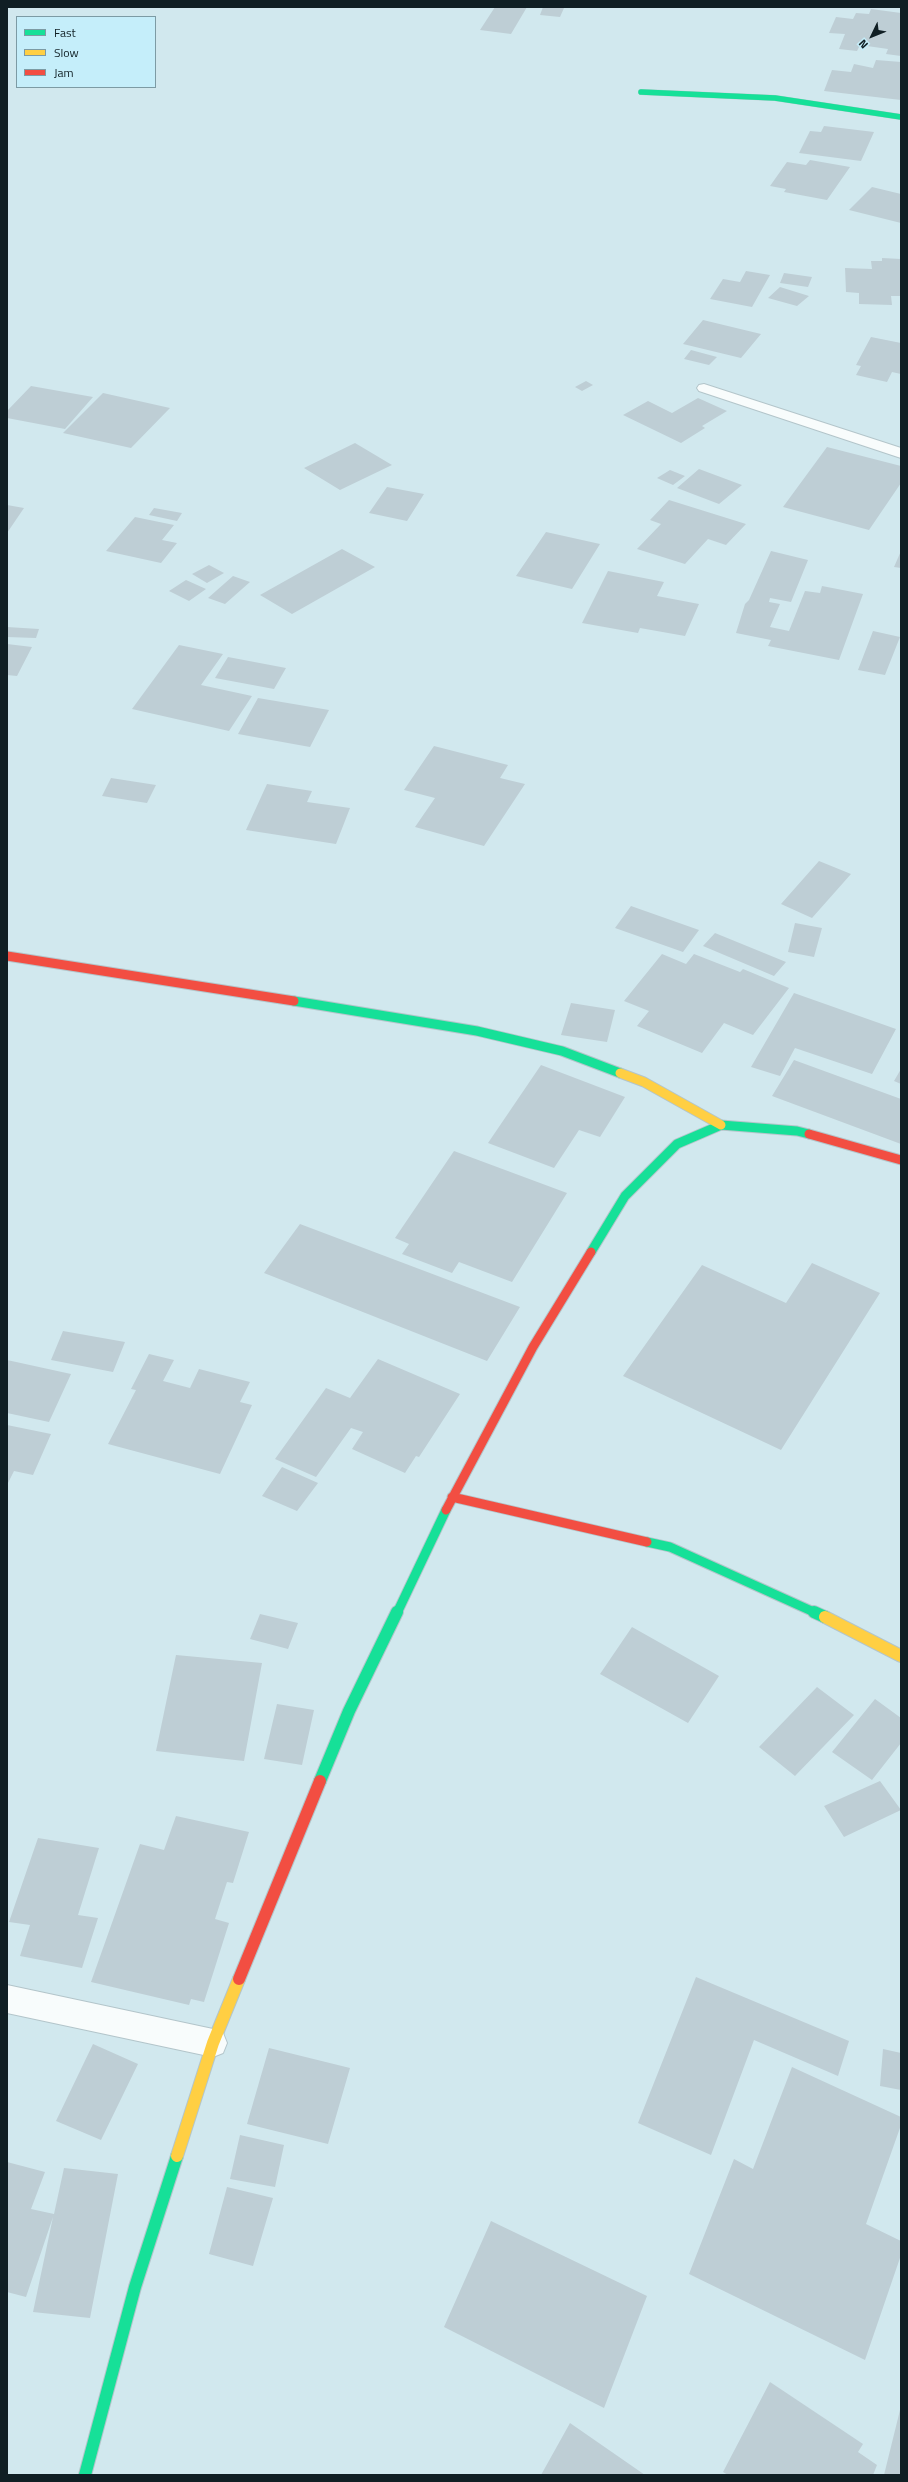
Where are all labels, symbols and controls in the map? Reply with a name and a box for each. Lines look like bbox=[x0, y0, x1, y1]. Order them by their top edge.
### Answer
legend bbox=[16, 16, 156, 88]
north arrow bbox=[852, 16, 892, 56]
text: Fast bbox=[54, 23, 76, 42]
text: N bbox=[855, 36, 872, 52]
text: Slow bbox=[54, 43, 79, 62]
text: Jam bbox=[54, 63, 74, 82]

